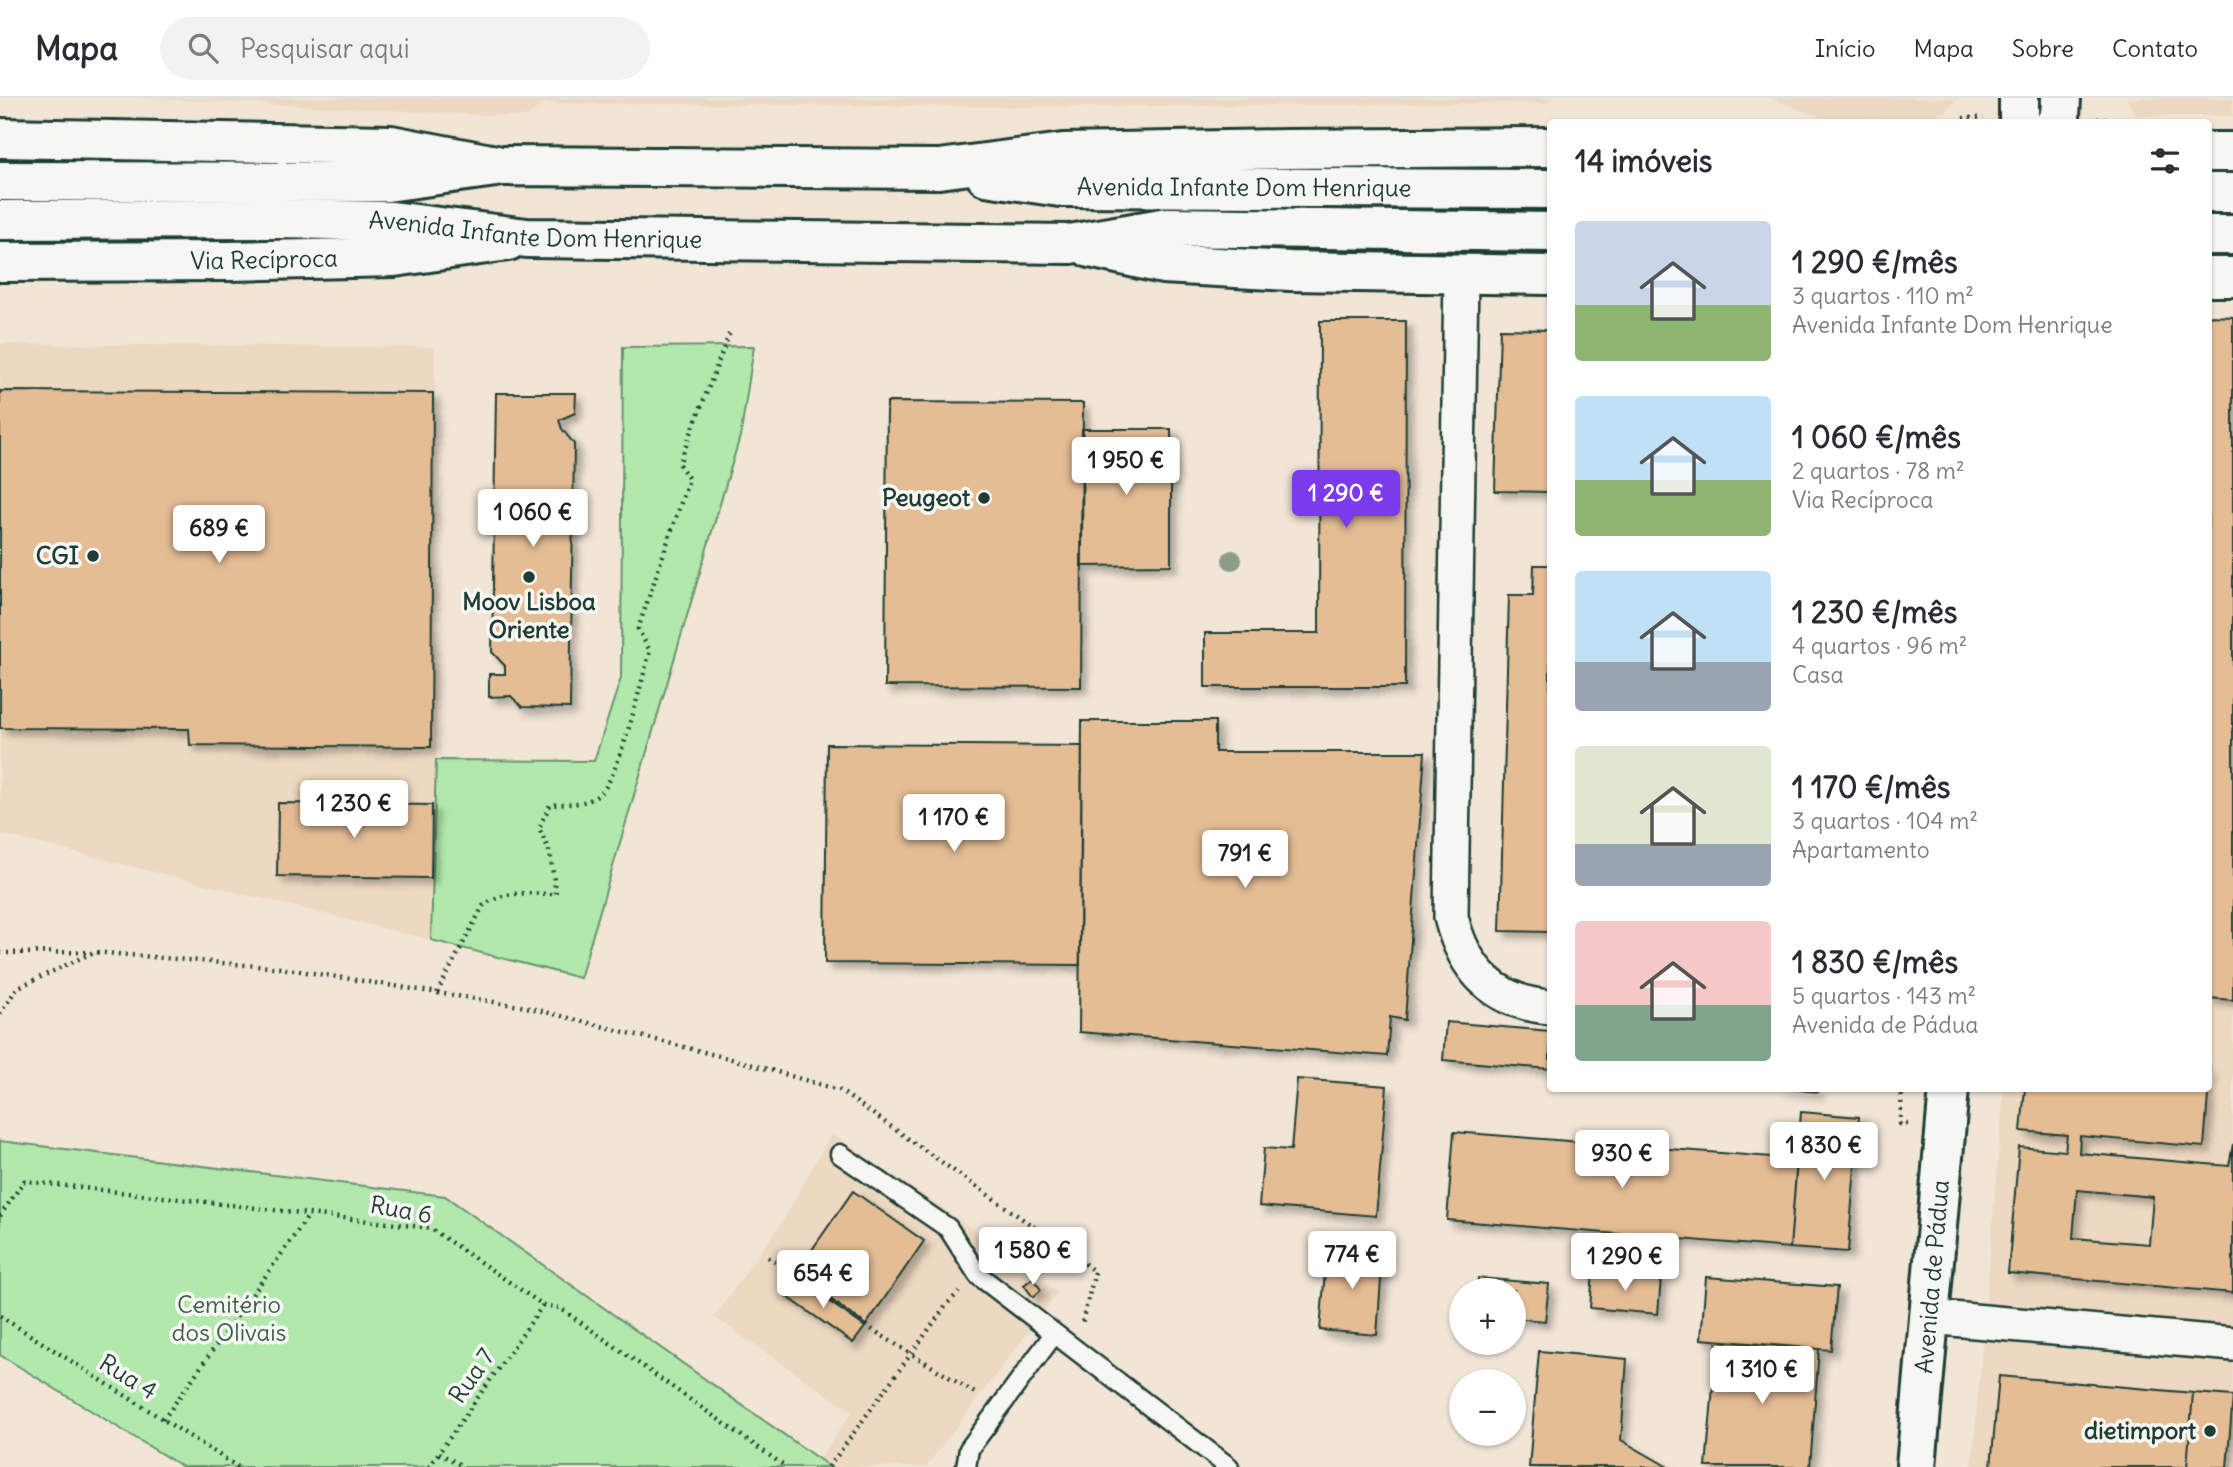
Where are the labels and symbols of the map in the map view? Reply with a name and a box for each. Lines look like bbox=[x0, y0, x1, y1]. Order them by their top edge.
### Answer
street label: Avenida Infante Dom Henrique bbox=[1077, 171, 1412, 202]
street label: Avenida Infante Dom Henrique bbox=[368, 205, 702, 254]
street label: Via Recíproca bbox=[190, 242, 338, 275]
pin: 1 950 € bbox=[1061, 438, 1191, 497]
pin: 1 290 € bbox=[1281, 470, 1411, 530]
place label: Peugeot bbox=[882, 482, 971, 512]
pin: 1 060 € bbox=[468, 490, 598, 549]
marker: Peugeot bbox=[976, 490, 992, 506]
pin: 689 € bbox=[170, 505, 268, 565]
place label: CGI bbox=[36, 540, 80, 570]
marker: CGI bbox=[85, 548, 101, 564]
marker: Moov Lisboa Oriente bbox=[521, 569, 537, 585]
place label: Moov Lisboa Oriente bbox=[462, 586, 596, 644]
pin: 1 230 € bbox=[289, 780, 419, 840]
pin: 1 170 € bbox=[889, 794, 1019, 854]
pin: 791 € bbox=[1196, 830, 1294, 890]
pin: 1 830 € bbox=[1759, 1122, 1889, 1182]
pin: 930 € bbox=[1573, 1130, 1671, 1190]
street label: Avenida de Pádua bbox=[1908, 1178, 1955, 1375]
street label: Rua 6 bbox=[368, 1189, 434, 1229]
pin: 1 580 € bbox=[968, 1228, 1098, 1287]
pin: 774 € bbox=[1303, 1232, 1401, 1291]
pin: 1 290 € bbox=[1560, 1234, 1690, 1293]
pin: 654 € bbox=[774, 1250, 872, 1310]
park label: Cemitério dos Olivais bbox=[171, 1289, 287, 1347]
street label: Rua 7 bbox=[442, 1342, 501, 1409]
pin: 1 310 € bbox=[1697, 1346, 1827, 1406]
street label: Rua 4 bbox=[94, 1347, 163, 1405]
place label: dietimport bbox=[2084, 1415, 2197, 1445]
marker: dietimport bbox=[2202, 1423, 2218, 1439]

